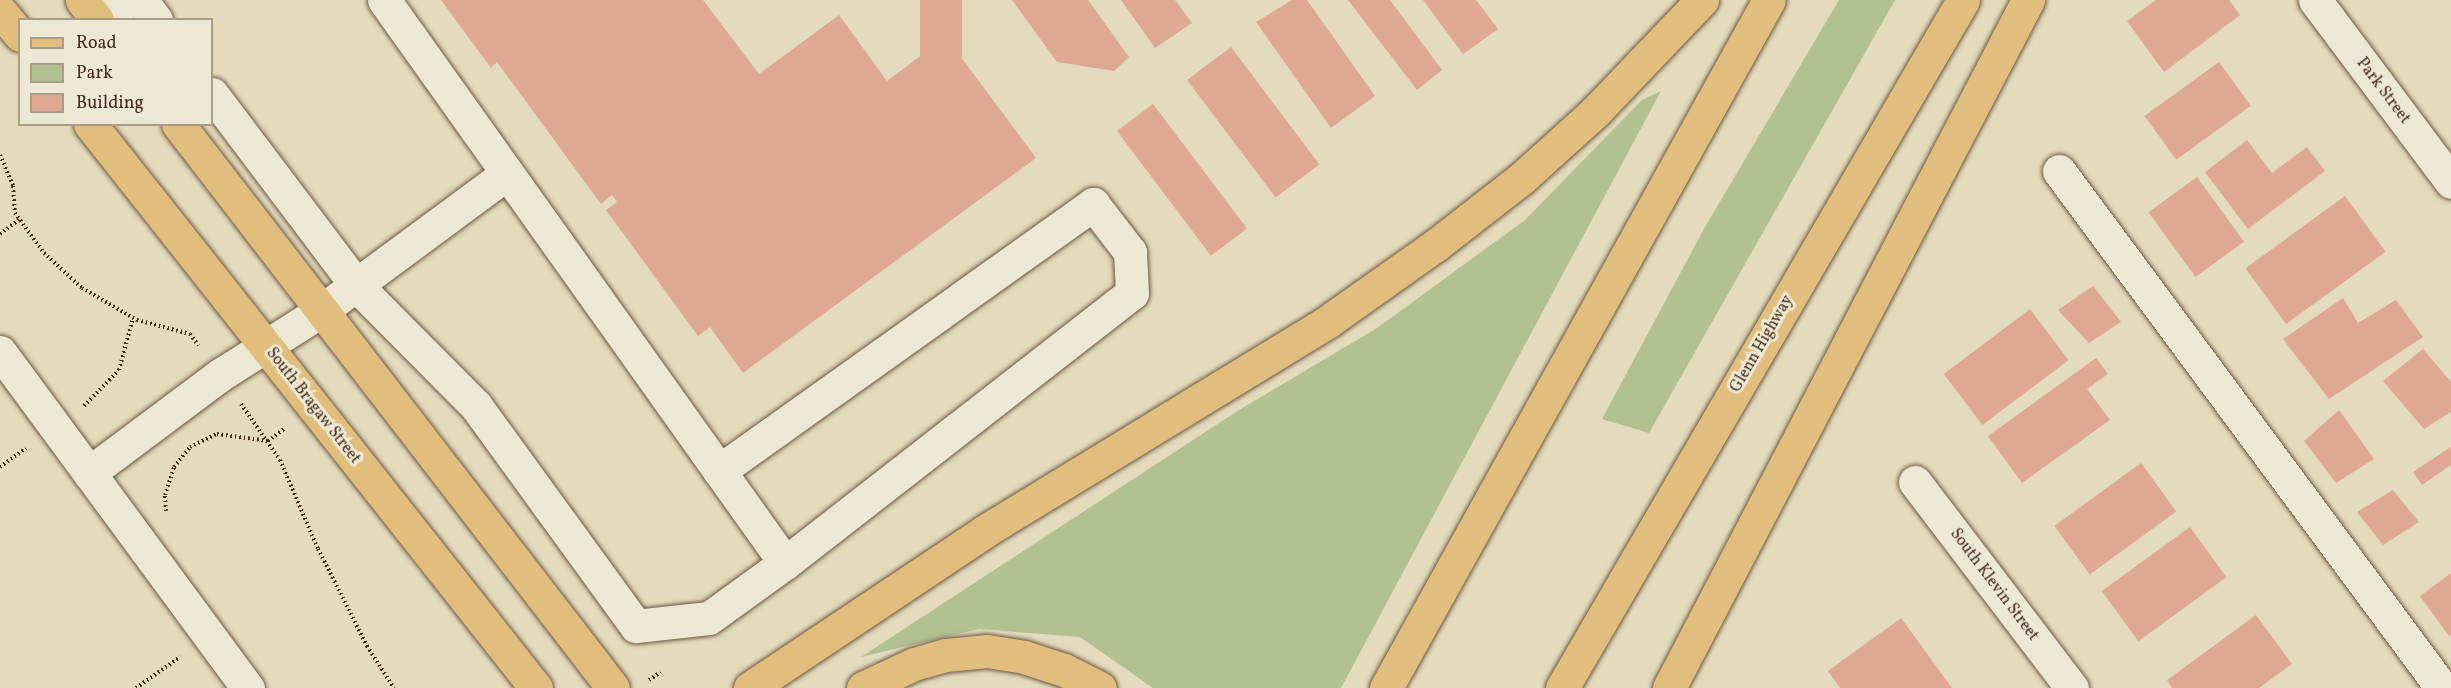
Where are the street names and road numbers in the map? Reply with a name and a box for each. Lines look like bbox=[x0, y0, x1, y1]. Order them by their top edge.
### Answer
street label: Park Street bbox=[2352, 54, 2414, 128]
street label: Glenn Highway bbox=[1726, 292, 1798, 396]
street label: South Bragaw Street bbox=[262, 344, 364, 468]
street label: South Klevin Street bbox=[1945, 525, 2043, 645]

